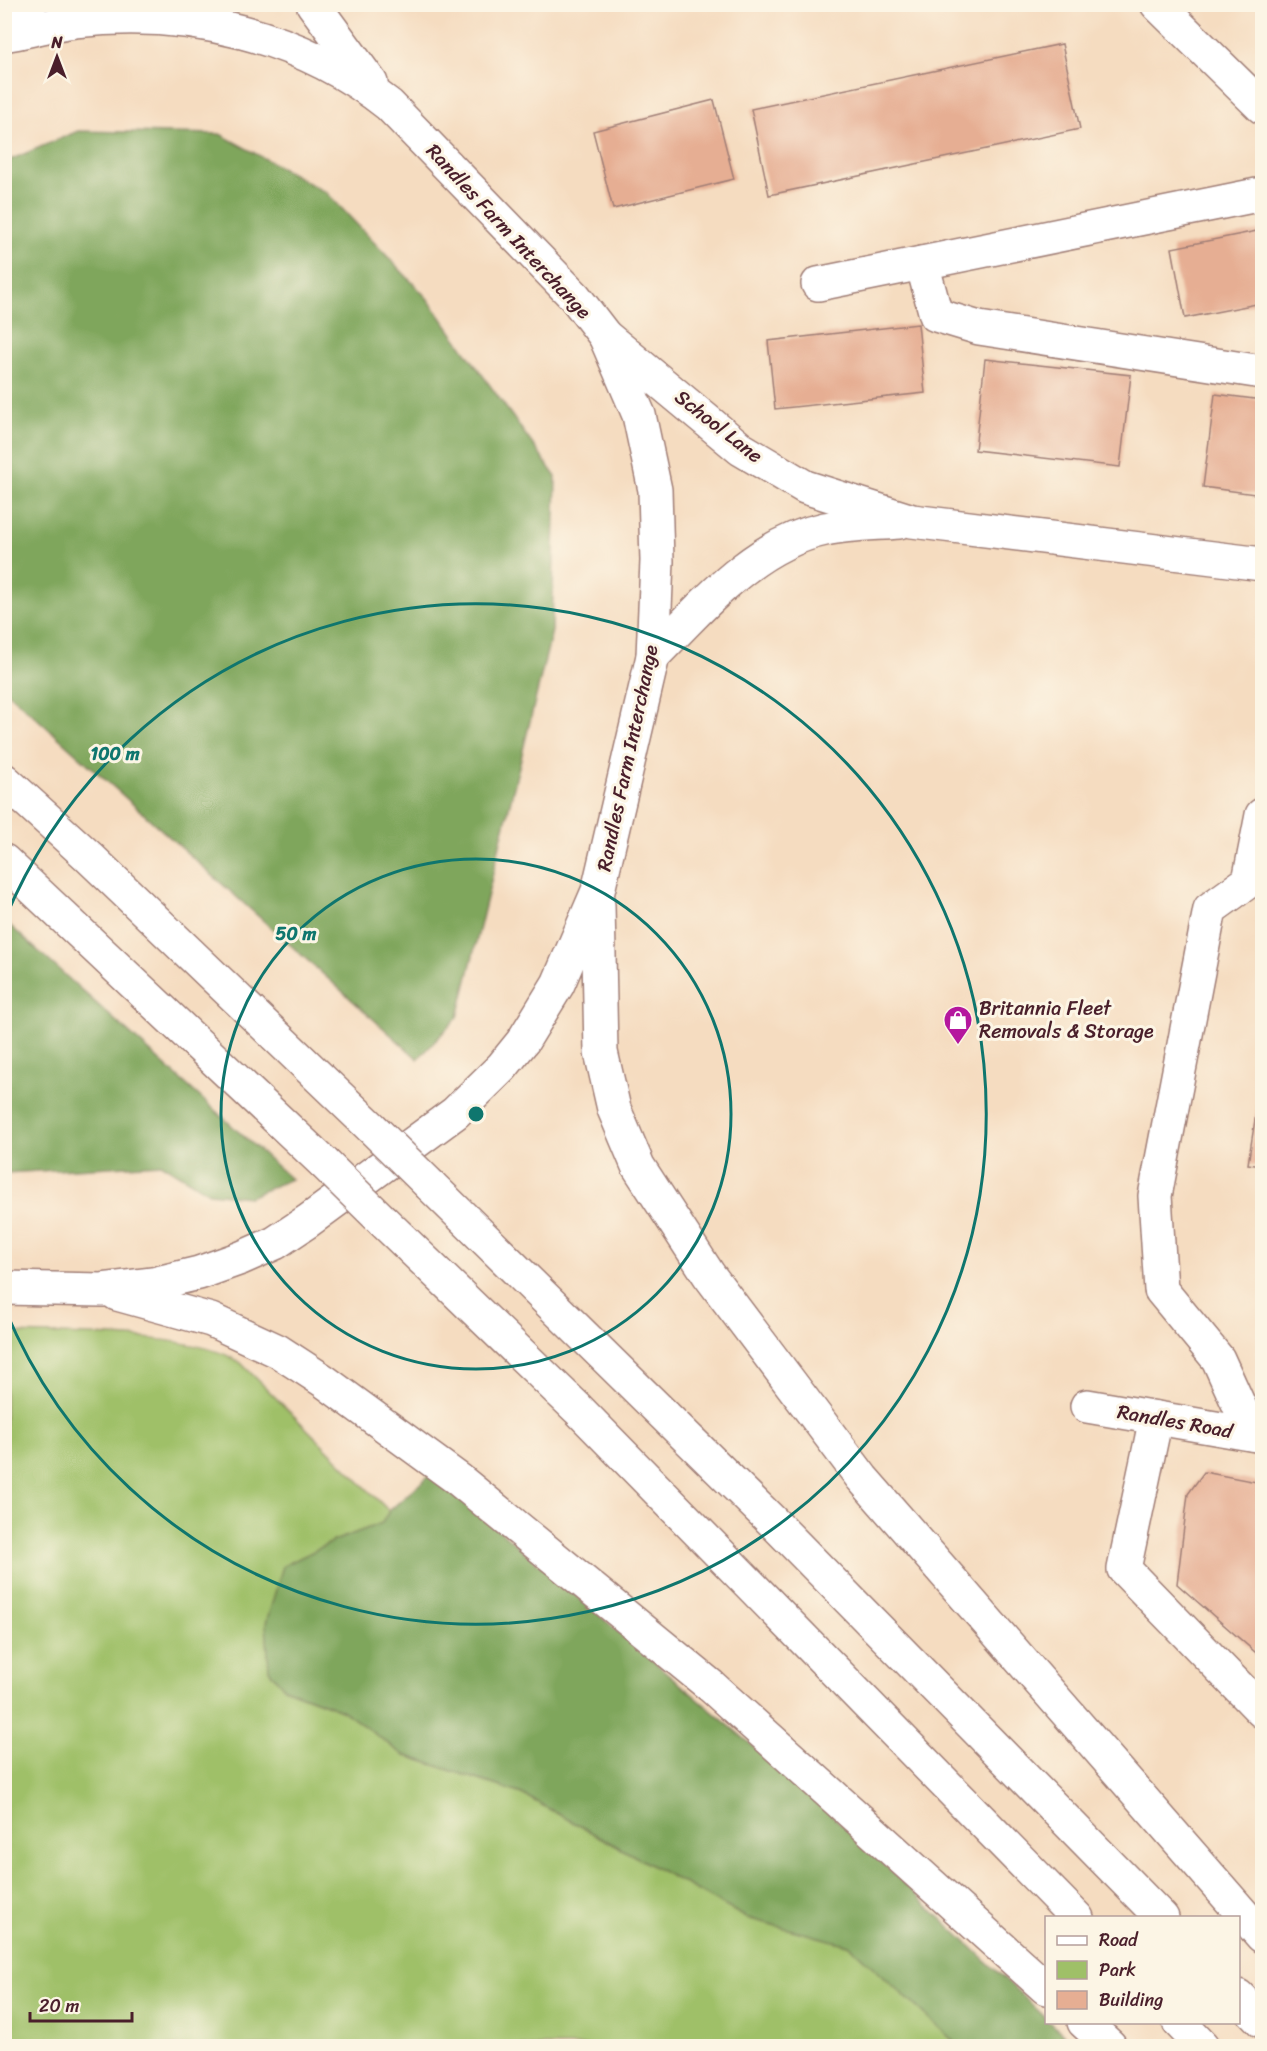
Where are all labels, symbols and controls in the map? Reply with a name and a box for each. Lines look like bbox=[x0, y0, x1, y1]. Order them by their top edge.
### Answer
north arrow bbox=[27, 27, 87, 87]
text: N bbox=[50, 28, 63, 57]
street label: Randles Farm Interchange bbox=[417, 135, 600, 328]
street label: School Lane bbox=[667, 380, 771, 472]
street label: Randles Farm Interchange bbox=[586, 641, 669, 875]
text: 100 m bbox=[91, 738, 140, 770]
text: 50 m bbox=[276, 918, 317, 950]
place label: Britannia Fleet Removals & Storage bbox=[979, 991, 1154, 1049]
shop icon: Britannia Fleet Removals & Storage bbox=[942, 1004, 974, 1046]
centre of rings bbox=[466, 1104, 486, 1124]
street label: Randles Road bbox=[1115, 1394, 1237, 1449]
legend bbox=[1045, 1916, 1240, 2024]
text: Road bbox=[1099, 1924, 1139, 1956]
text: Park bbox=[1099, 1954, 1136, 1986]
text: Building bbox=[1099, 1984, 1163, 2016]
scale bar bbox=[30, 1985, 132, 2023]
text: 20 m bbox=[39, 1990, 79, 2022]

